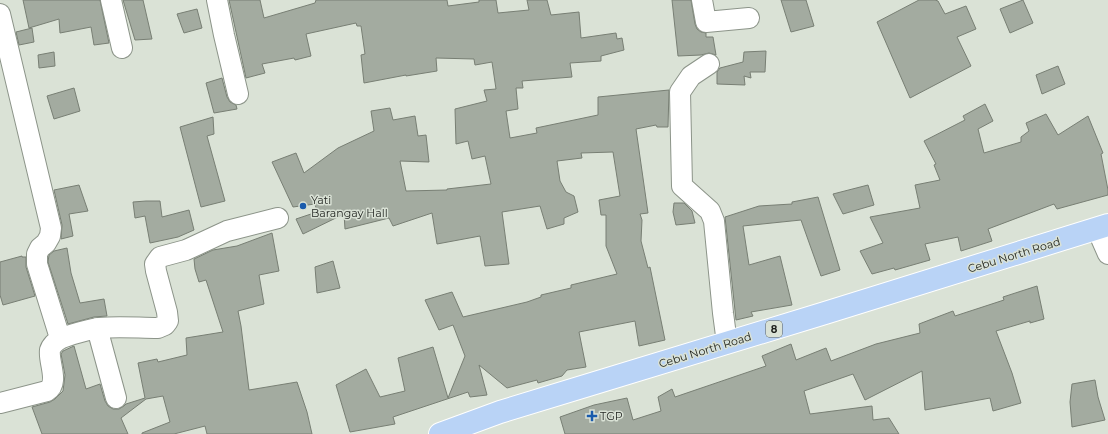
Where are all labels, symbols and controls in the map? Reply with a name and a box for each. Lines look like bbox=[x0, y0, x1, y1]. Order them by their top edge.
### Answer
place label: Yati Barangay Hall bbox=[311, 193, 388, 220]
marker: Yati Barangay Hall bbox=[298, 201, 308, 211]
street label: Cebu North Road bbox=[966, 234, 1062, 276]
road number: 8 bbox=[766, 321, 782, 337]
street label: Cebu North Road bbox=[657, 329, 753, 371]
place label: TGP bbox=[600, 409, 623, 423]
marker: TGP bbox=[587, 411, 597, 421]

